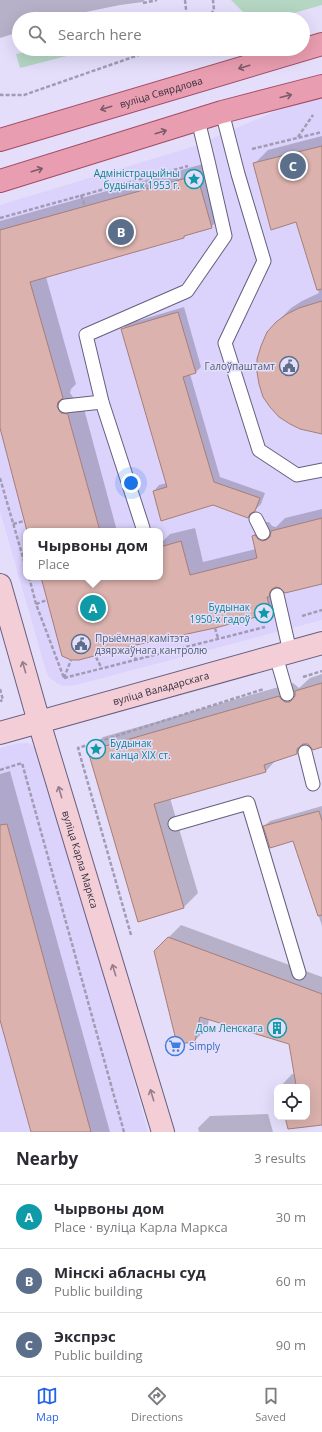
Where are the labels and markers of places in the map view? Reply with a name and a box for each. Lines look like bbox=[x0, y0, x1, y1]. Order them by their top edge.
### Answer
pin: C bbox=[280, 151, 306, 181]
place label: Адміністрацыйны будынак 1953 г. bbox=[94, 166, 180, 192]
place icon: Адміністрацыйны будынак 1953 г. bbox=[183, 168, 205, 190]
pin: B bbox=[108, 217, 134, 247]
public building icon: Галоўпаштамт bbox=[278, 355, 300, 377]
place label: Галоўпаштамт bbox=[205, 359, 275, 373]
pin: A bbox=[80, 593, 106, 623]
place label: Будынак 1950-х гадоў bbox=[189, 600, 251, 626]
place icon: Будынак 1950-х гадоў bbox=[253, 602, 275, 624]
place label: Прыёмная камітэта дзяржаўнага кантролю bbox=[95, 631, 207, 657]
public building icon: Прыёмная камітэта дзяржаўнага кантролю bbox=[70, 633, 92, 655]
place label: Будынак канца ХІХ ст. bbox=[110, 736, 171, 762]
place icon: Будынак канца ХІХ ст. bbox=[85, 738, 107, 760]
building icon: Дом Ленскага bbox=[266, 1017, 288, 1039]
place label: Дом Ленскага bbox=[196, 1021, 263, 1035]
supermarket icon: Simply bbox=[164, 1035, 186, 1057]
place label: Simply bbox=[189, 1039, 221, 1053]

